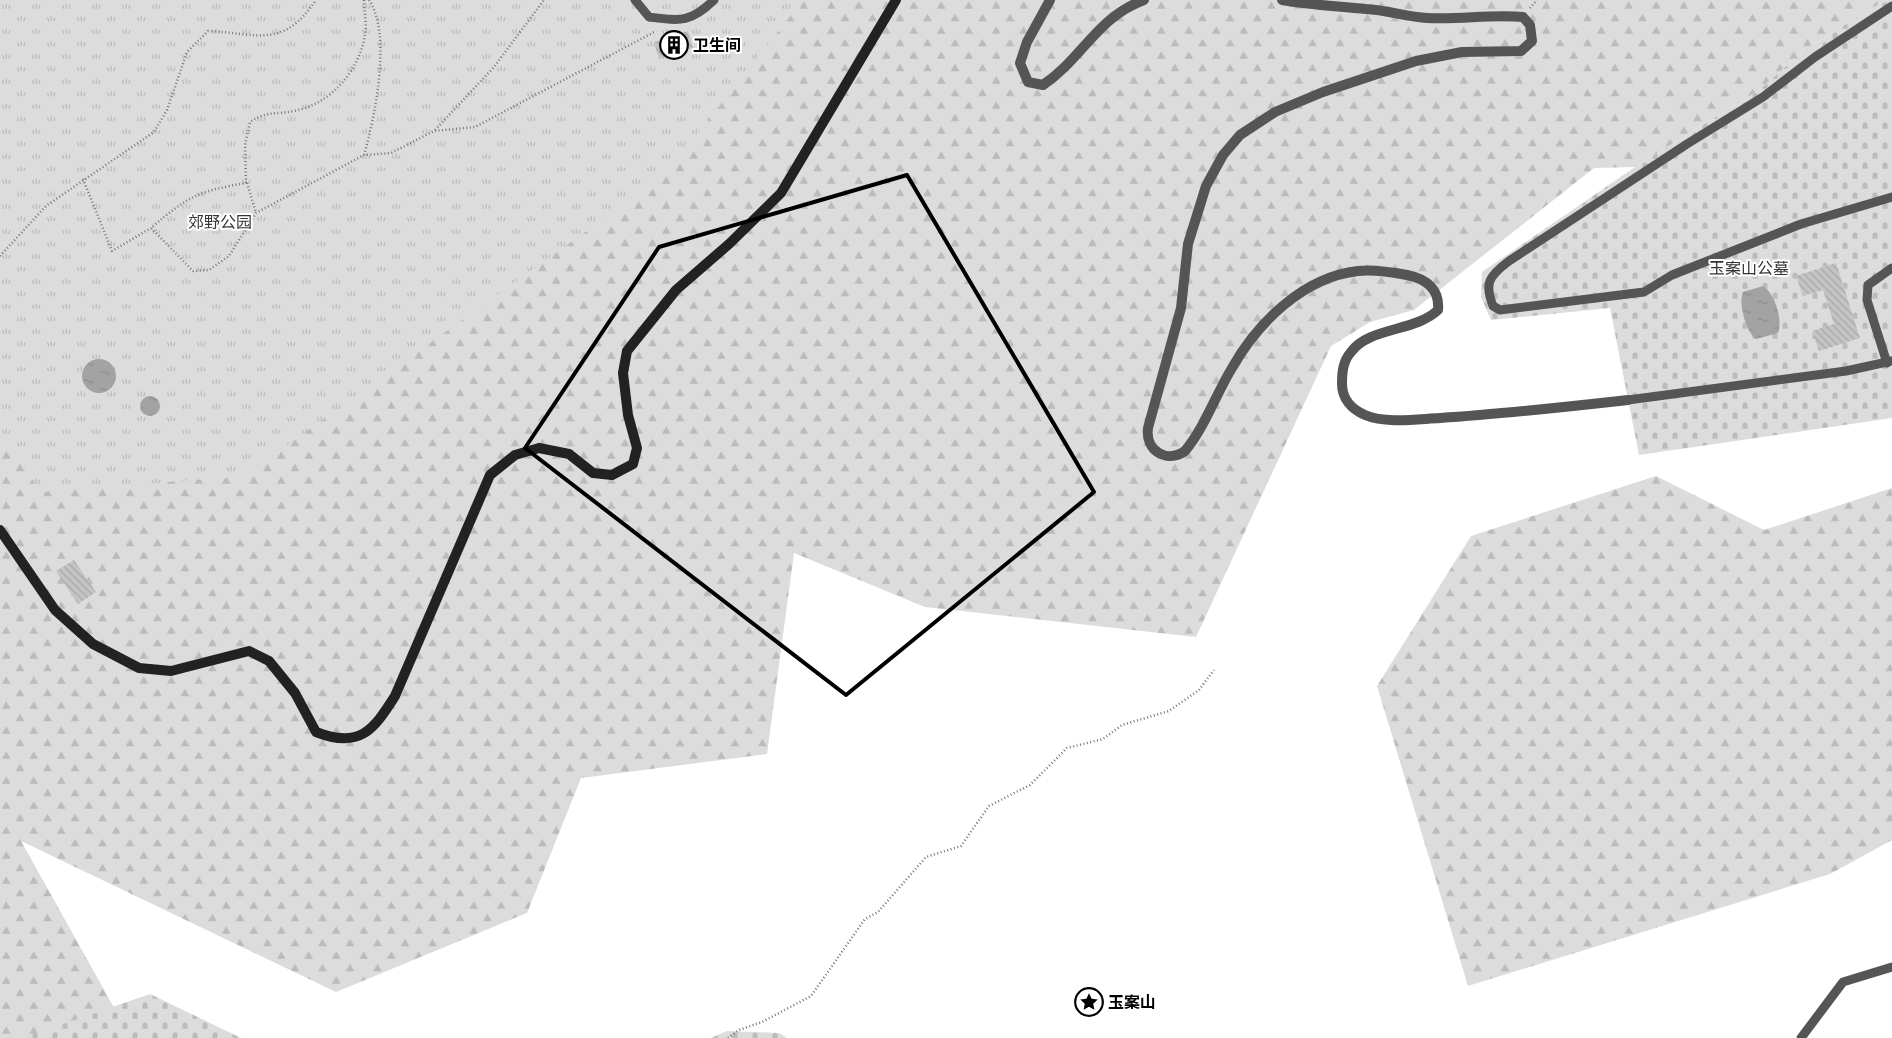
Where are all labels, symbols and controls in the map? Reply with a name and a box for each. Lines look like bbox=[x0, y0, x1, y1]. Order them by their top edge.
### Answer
building icon: 卫生间 bbox=[659, 30, 689, 60]
place label: 卫生间 bbox=[693, 36, 741, 56]
park label: 郊野公园 bbox=[188, 213, 252, 233]
park label: 玉案山公墓 bbox=[1709, 259, 1789, 279]
place icon: 玉案山 bbox=[1074, 987, 1104, 1017]
place label: 玉案山 bbox=[1108, 993, 1156, 1013]

